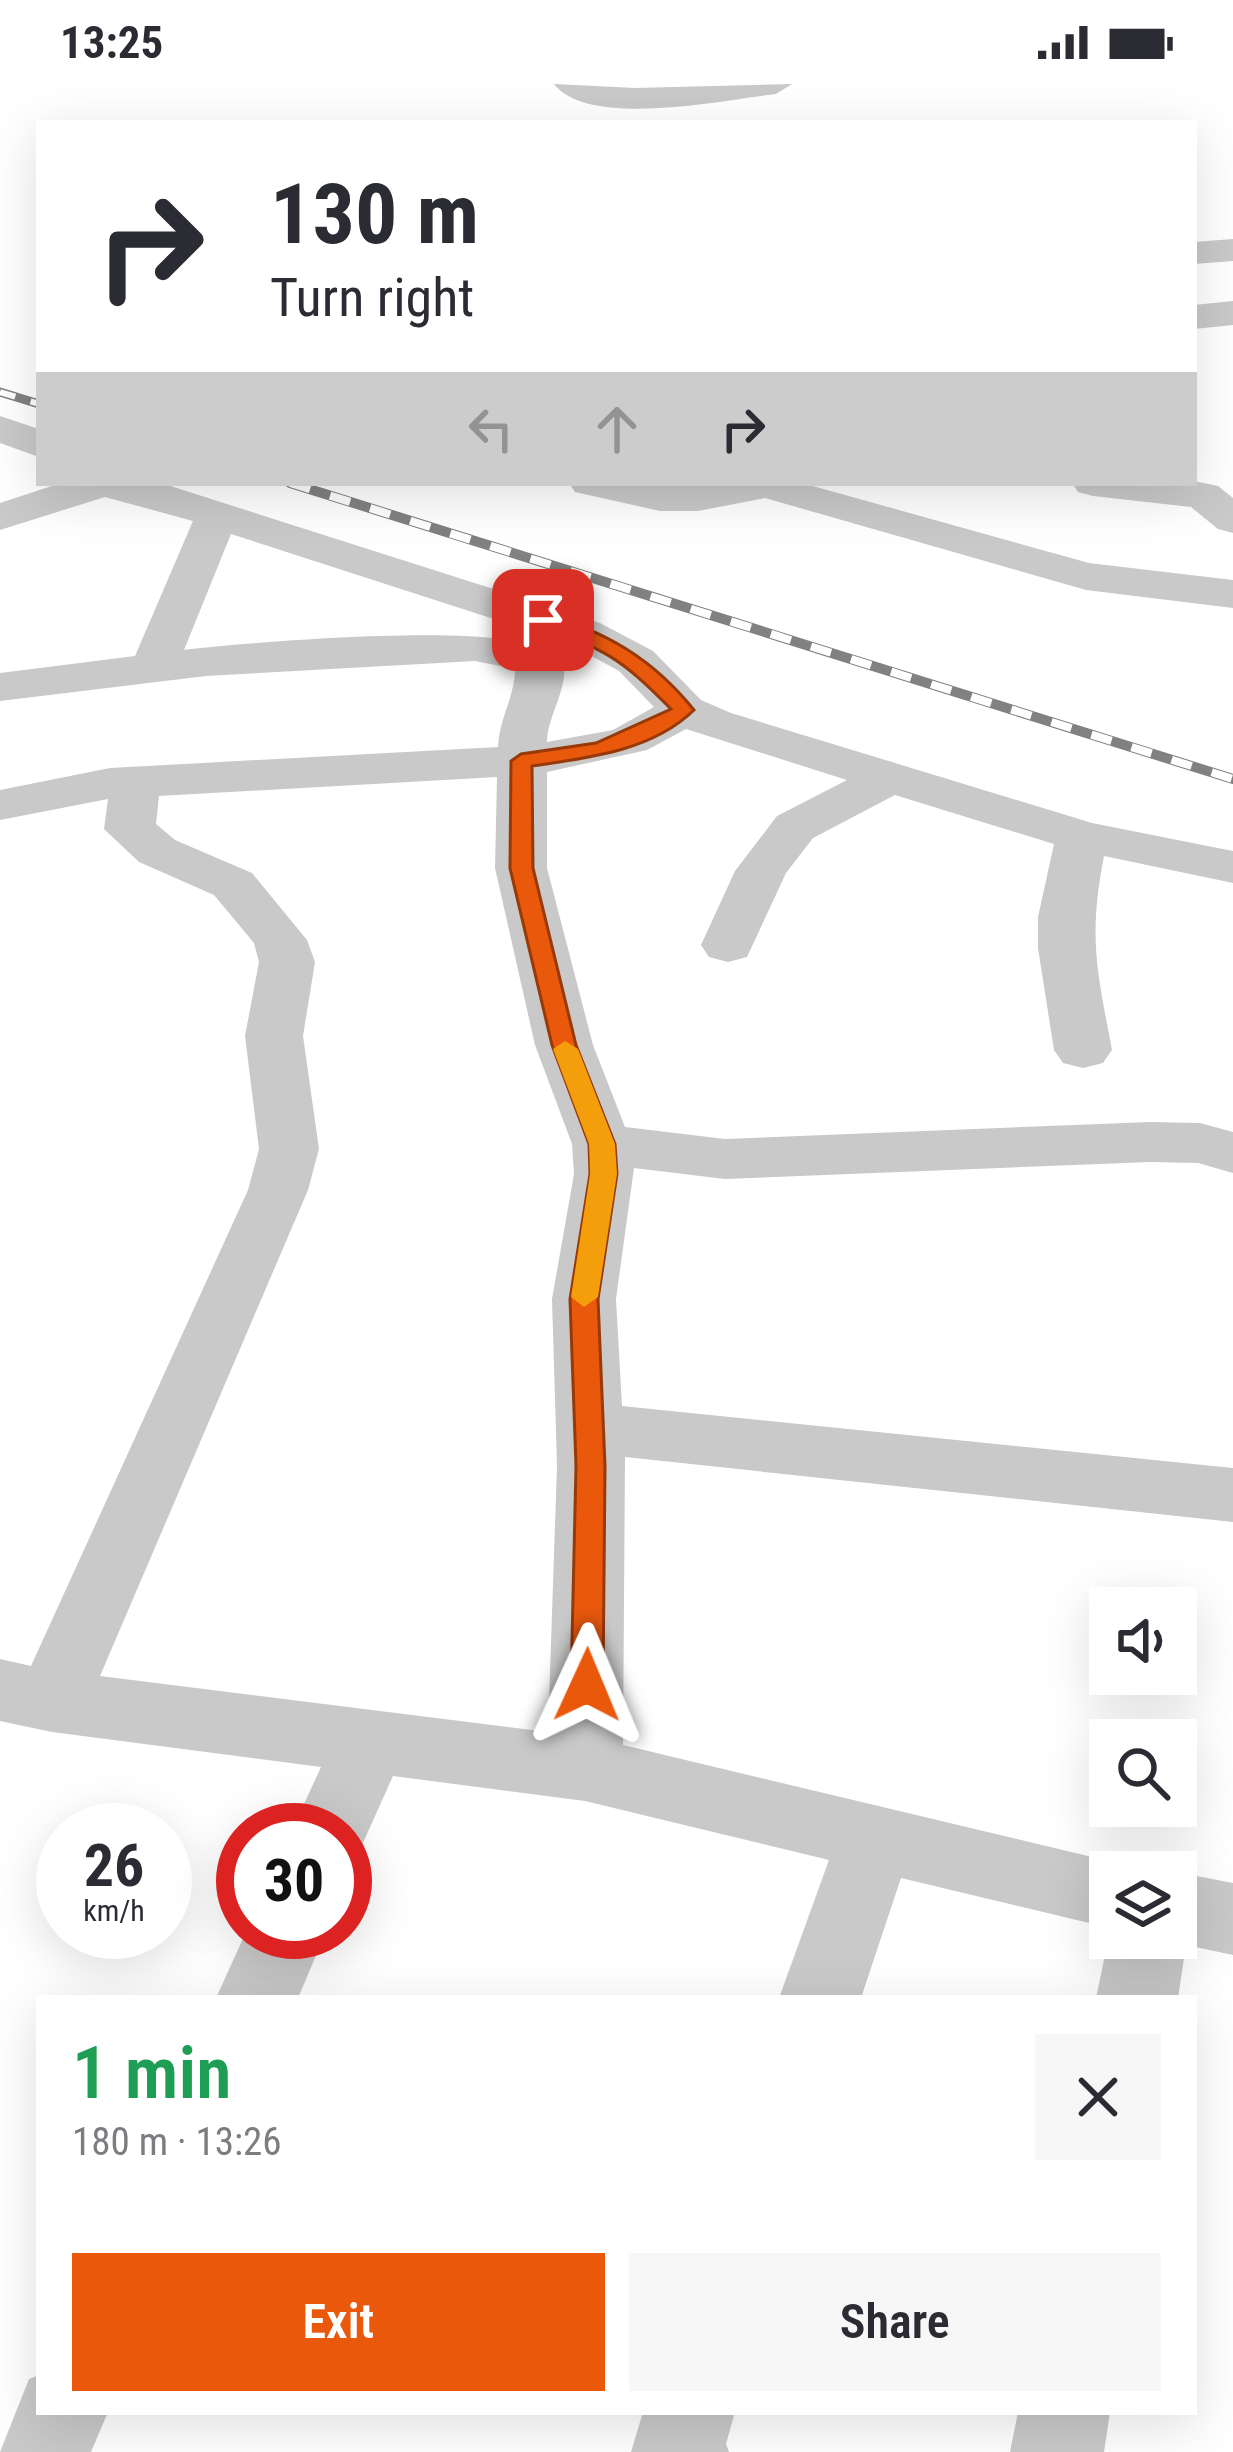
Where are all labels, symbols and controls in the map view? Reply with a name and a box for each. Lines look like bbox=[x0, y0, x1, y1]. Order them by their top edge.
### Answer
text: 13:25 bbox=[60, 16, 163, 69]
text: 130 m bbox=[270, 165, 479, 264]
icon: right bbox=[72, 168, 228, 324]
text: Turn right bbox=[270, 266, 474, 329]
icon: left bbox=[458, 396, 524, 462]
icon: ahead bbox=[584, 396, 650, 462]
icon: right bbox=[710, 396, 776, 462]
pin bbox=[492, 569, 594, 671]
icon: arrive bbox=[510, 587, 576, 653]
map controls bbox=[1089, 1587, 1197, 1959]
button: sound bbox=[1089, 1587, 1197, 1695]
position arrow bbox=[524, 1622, 650, 1748]
button: search bbox=[1089, 1719, 1197, 1827]
speed limit sign: 30 bbox=[216, 1803, 372, 1959]
text: 26 bbox=[84, 1830, 144, 1901]
button: layers bbox=[1089, 1851, 1197, 1959]
text: km/h bbox=[83, 1893, 145, 1928]
text: 1 min bbox=[72, 2031, 231, 2116]
button: close bbox=[1035, 2034, 1161, 2160]
text: 180 m · 13:26 bbox=[72, 2119, 282, 2165]
button: Exit bbox=[72, 2253, 605, 2391]
button: Share bbox=[629, 2253, 1161, 2391]

